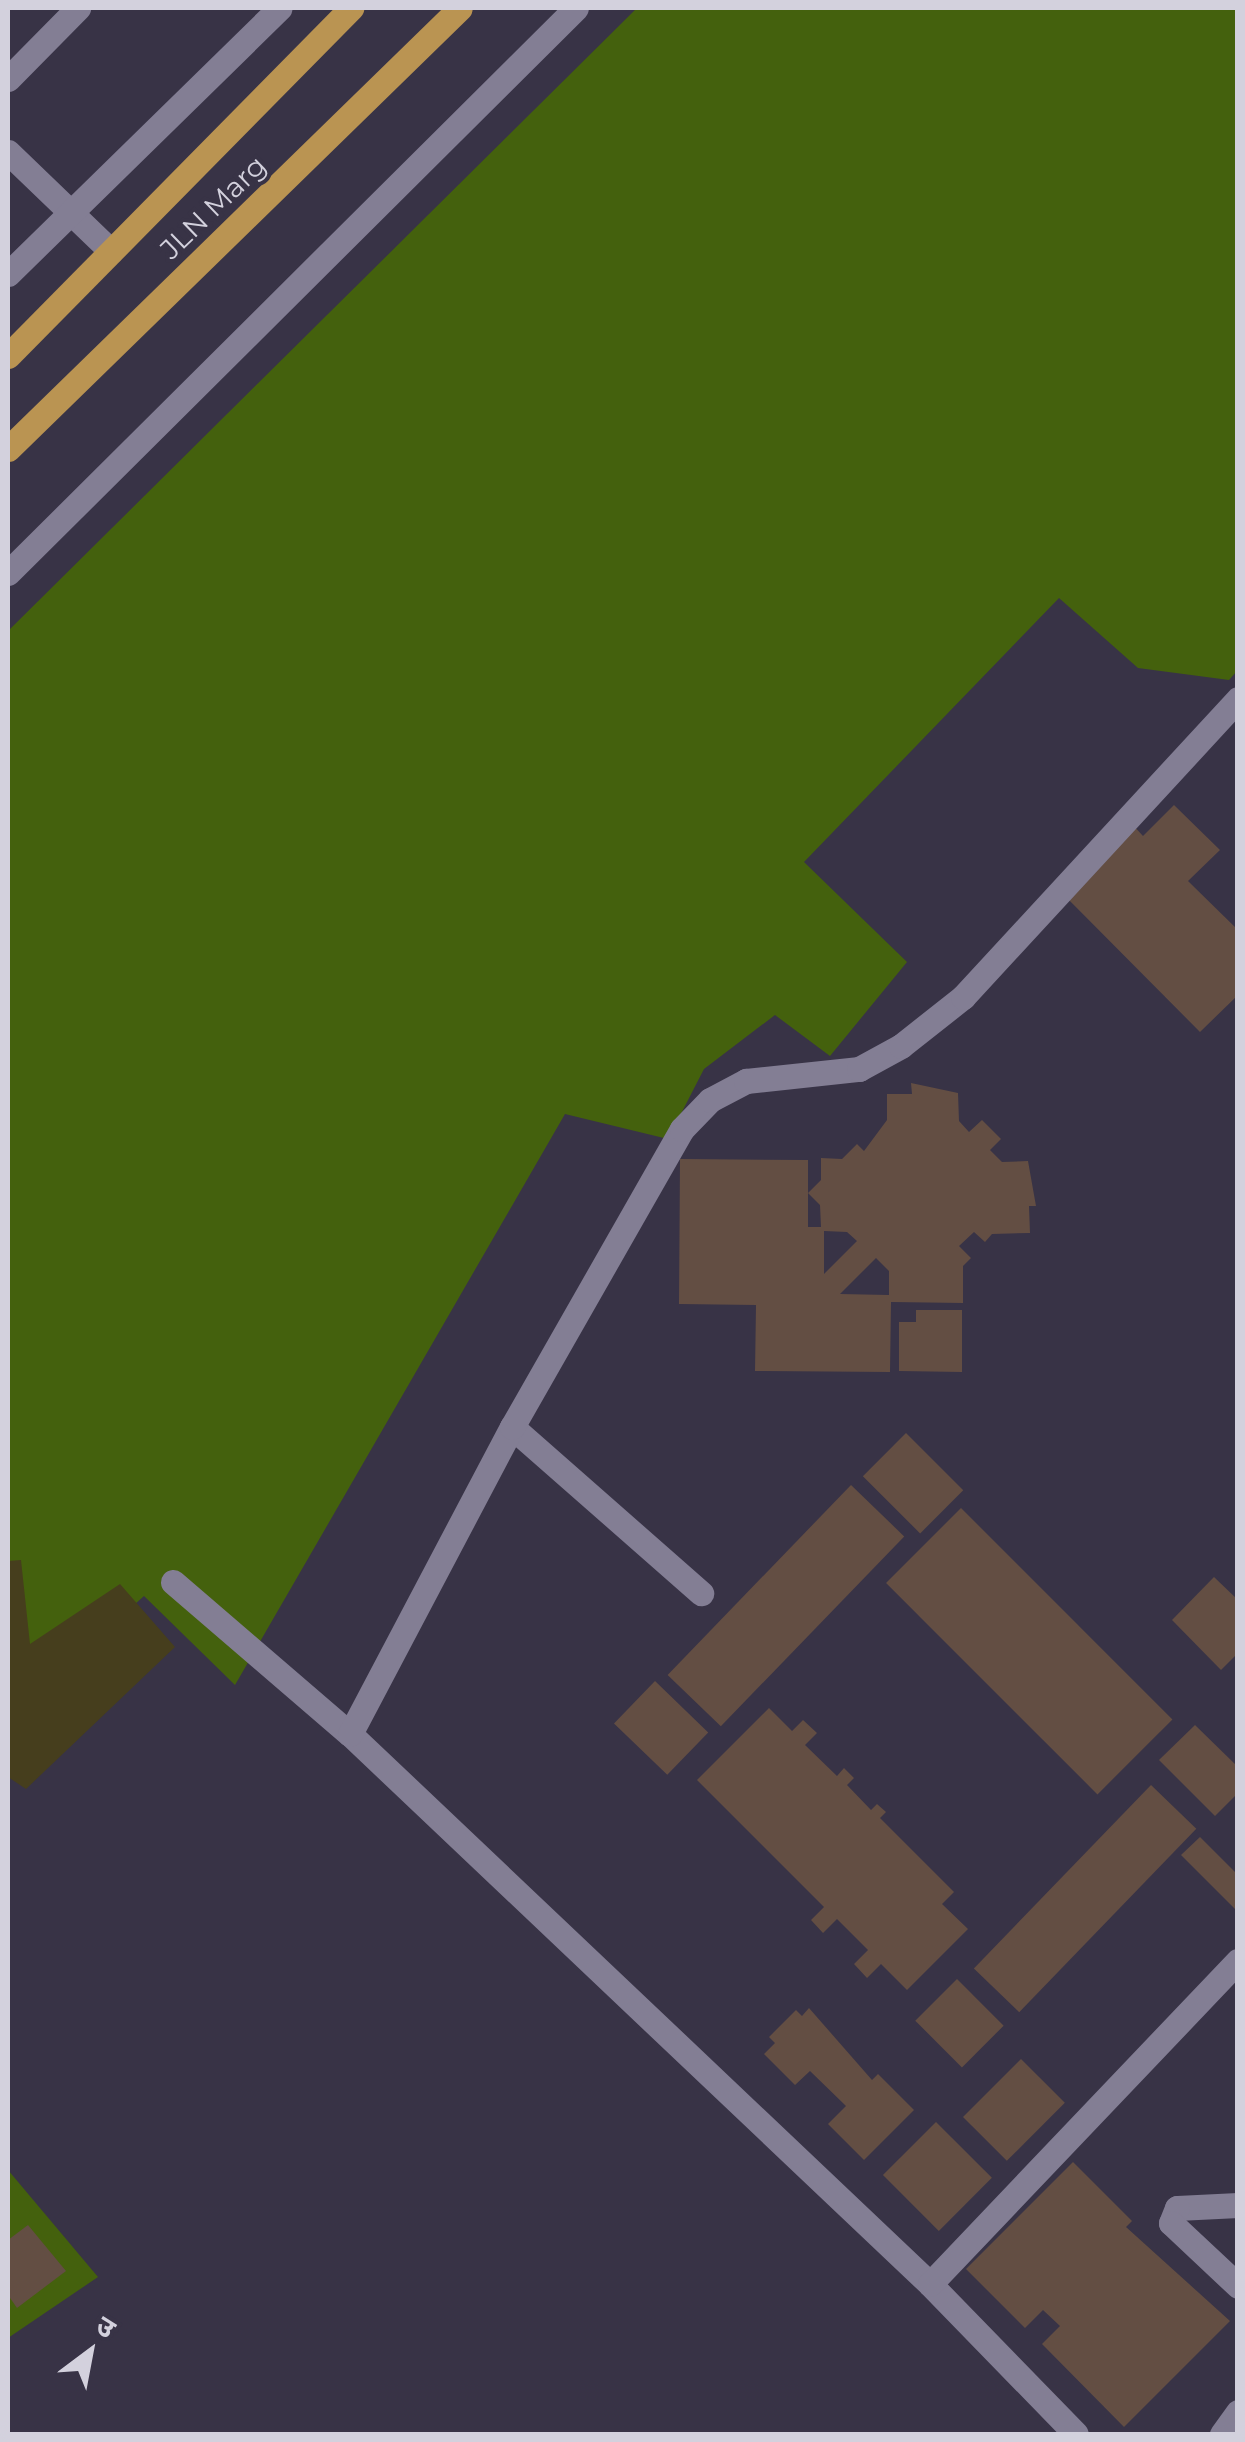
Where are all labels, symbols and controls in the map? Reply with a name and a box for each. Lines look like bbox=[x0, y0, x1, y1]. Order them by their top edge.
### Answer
street label: JLN Marg bbox=[153, 148, 273, 266]
north arrow bbox=[40, 2302, 140, 2402]
text: उ bbox=[90, 2308, 122, 2345]

